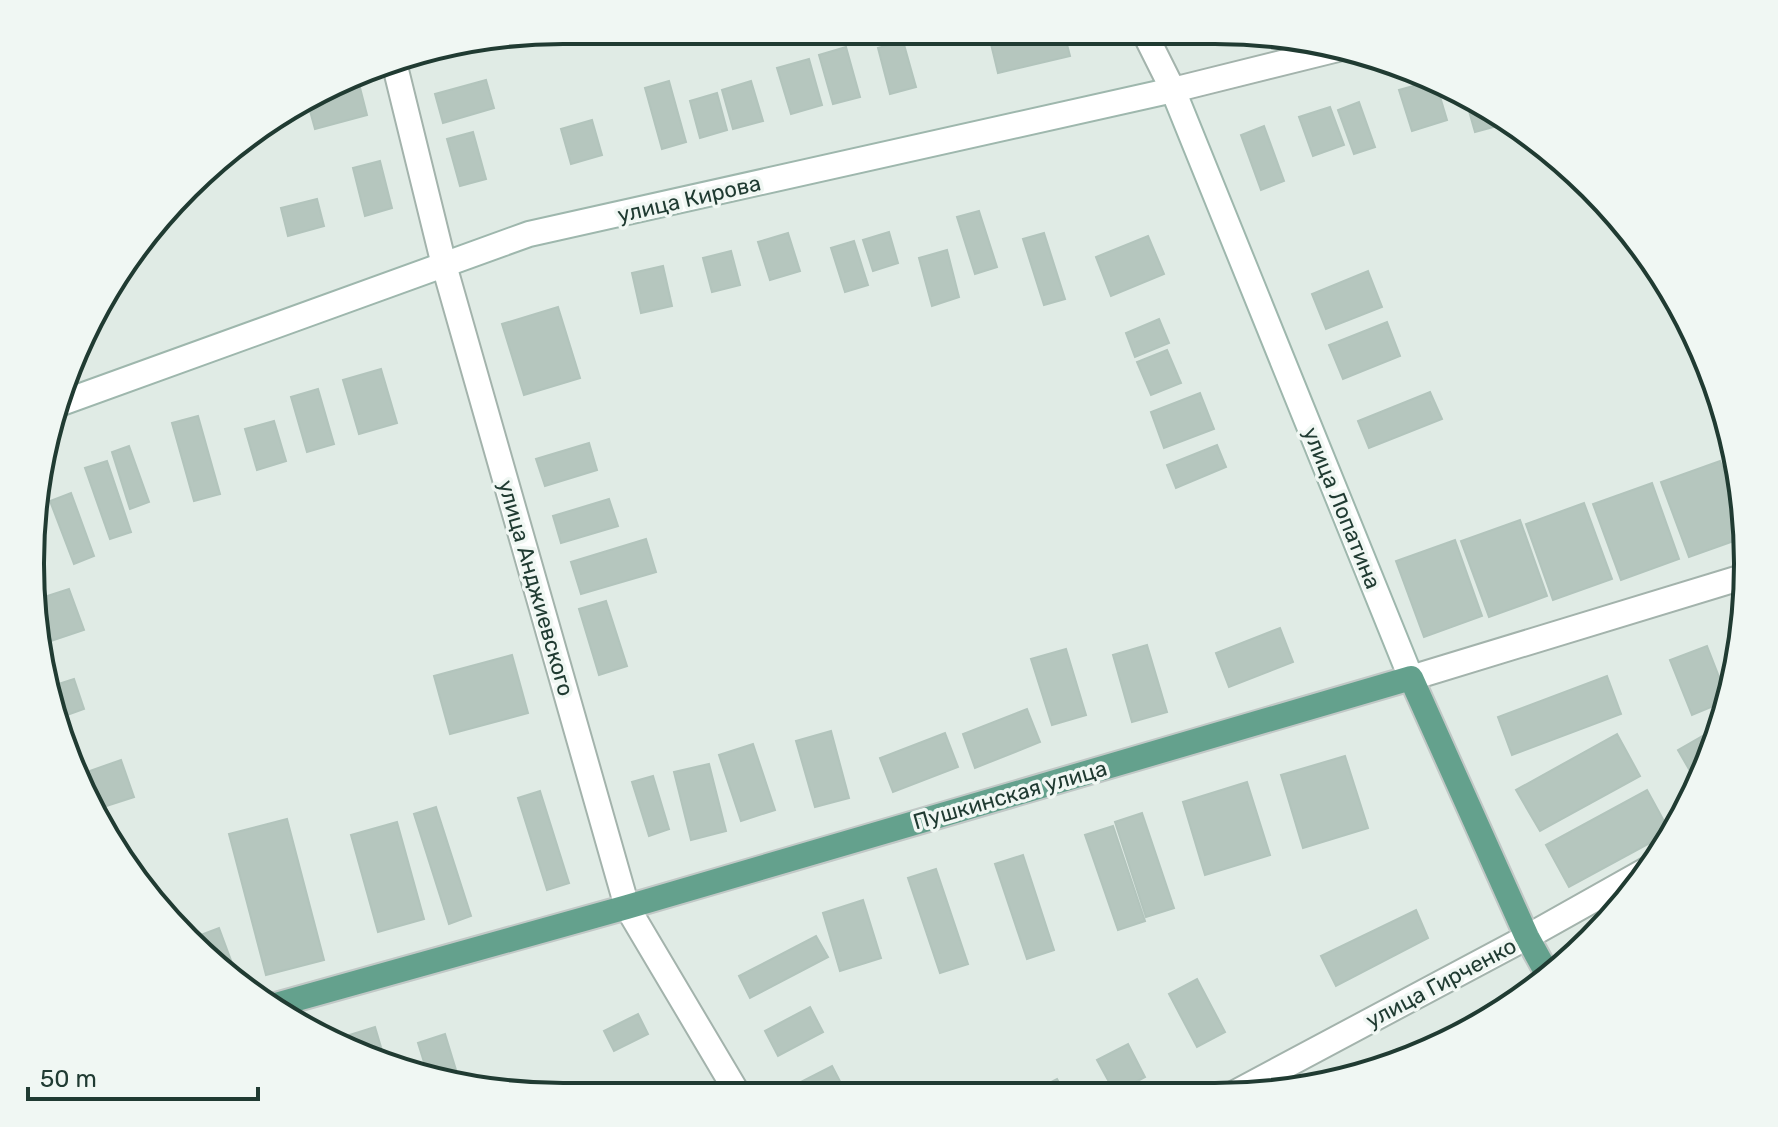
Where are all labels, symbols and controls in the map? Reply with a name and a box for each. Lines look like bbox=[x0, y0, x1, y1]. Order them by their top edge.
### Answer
street label: улица Кирова bbox=[615, 169, 763, 229]
street label: улица Лопатина bbox=[1297, 423, 1387, 593]
street label: улица Анджиевского bbox=[492, 477, 580, 699]
street label: Пушкинская улица bbox=[910, 754, 1110, 836]
street label: улица Гирченко bbox=[1361, 932, 1521, 1034]
scale bar bbox=[28, 1051, 258, 1101]
text: 50 m bbox=[40, 1065, 97, 1093]

